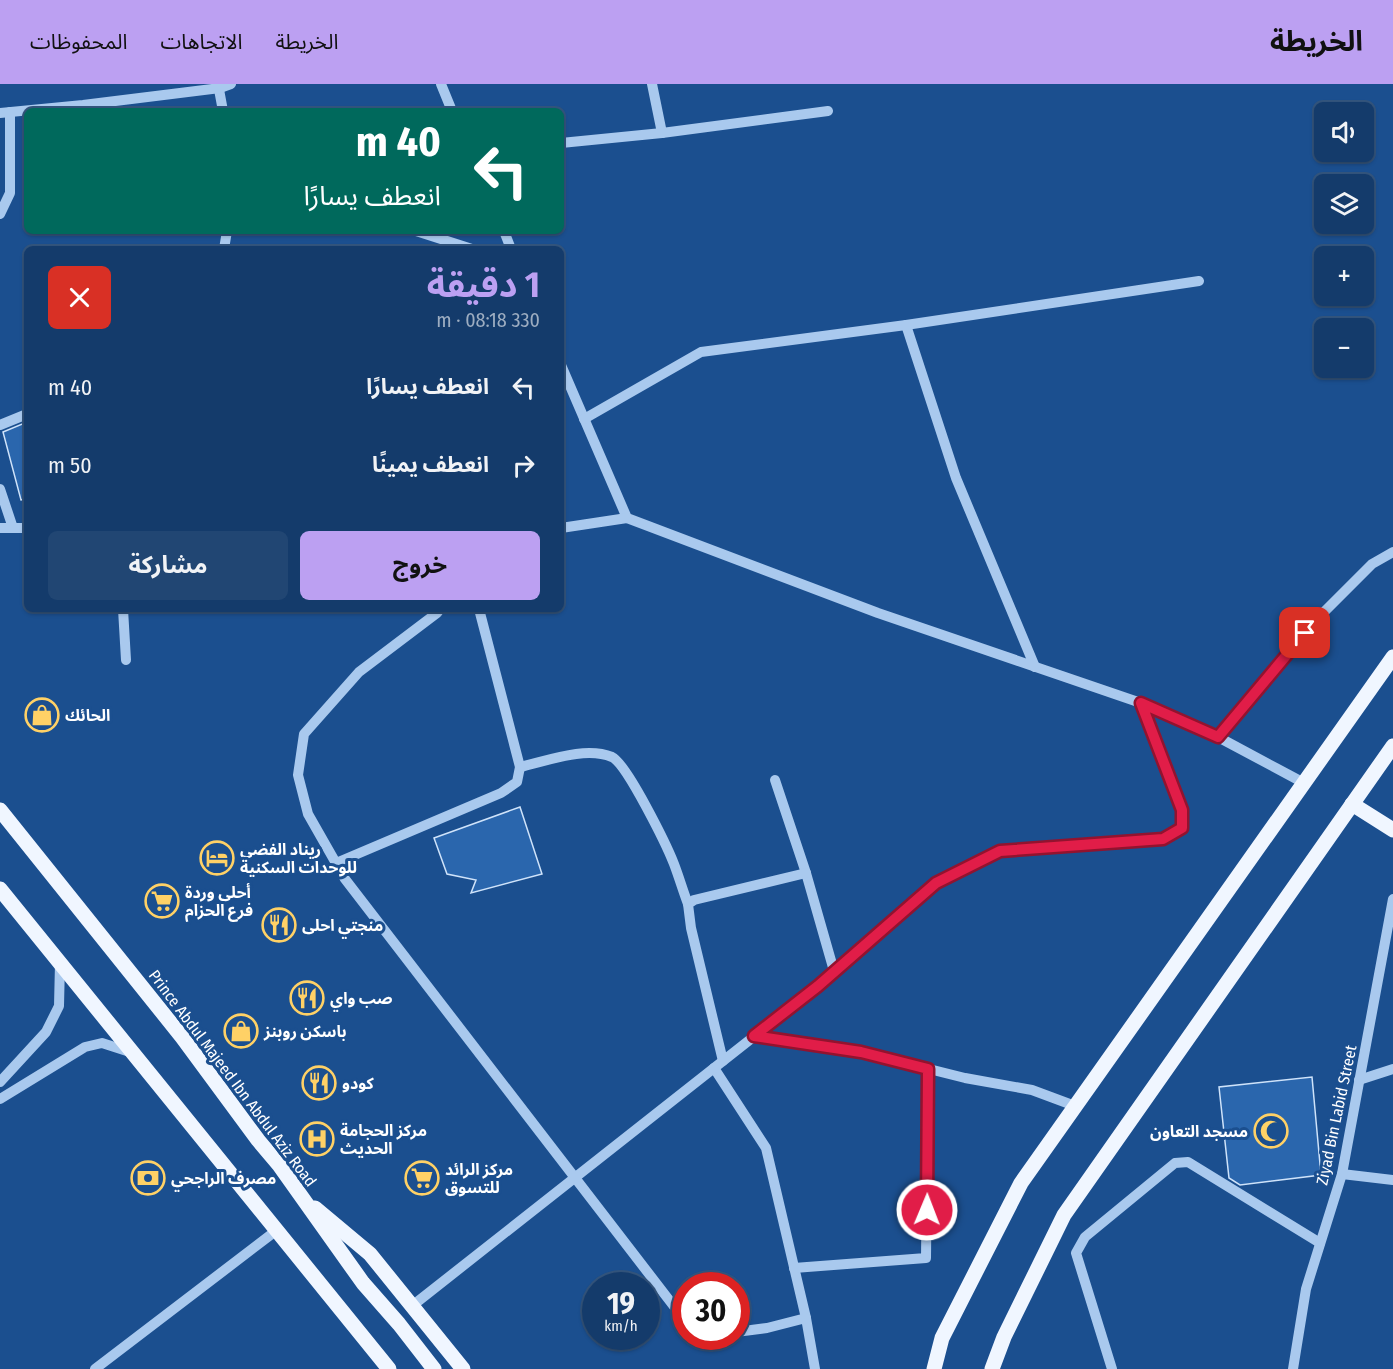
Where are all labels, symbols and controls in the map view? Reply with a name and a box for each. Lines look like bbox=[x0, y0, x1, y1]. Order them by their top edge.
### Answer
text: الخريطة bbox=[1270, 25, 1363, 58]
text: المحفوظات bbox=[30, 29, 127, 55]
text: الاتجاهات bbox=[160, 29, 242, 55]
text: الخريطة bbox=[275, 29, 338, 55]
map controls bbox=[1314, 102, 1374, 378]
button: sound bbox=[1314, 102, 1374, 162]
text: 40 m bbox=[356, 117, 441, 167]
icon: left bbox=[462, 132, 540, 210]
button: layers bbox=[1314, 174, 1374, 234]
text: انعطف يسارًا bbox=[304, 180, 441, 212]
button: + bbox=[1314, 246, 1374, 306]
text: 1 دقيقة bbox=[427, 263, 540, 307]
button: close bbox=[48, 266, 111, 329]
text: 330 m · 08:18 bbox=[436, 308, 540, 332]
button: − bbox=[1314, 318, 1374, 378]
icon: left bbox=[507, 371, 540, 404]
text: انعطف يسارًا bbox=[366, 373, 489, 400]
text: 40 m bbox=[48, 374, 92, 401]
icon: right bbox=[507, 449, 540, 482]
text: انعطف يمينًا bbox=[372, 451, 489, 478]
text: 50 m bbox=[48, 452, 92, 479]
button: مشاركة bbox=[48, 531, 288, 600]
button: خروج bbox=[300, 531, 540, 600]
pin bbox=[1279, 607, 1330, 658]
icon: arrive bbox=[1288, 616, 1321, 649]
shop icon: الحائك bbox=[24, 697, 60, 733]
place label: الحائك bbox=[65, 706, 110, 725]
hotel icon: ريناد الفضي للوحدات السكنية bbox=[199, 840, 235, 876]
place label: ريناد الفضي للوحدات السكنية bbox=[240, 840, 357, 877]
supermarket icon: أحلى وردة فرع الحزام bbox=[144, 883, 180, 919]
place label: أحلى وردة فرع الحزام bbox=[185, 883, 253, 922]
restaurant icon: منجتي احلى bbox=[261, 907, 297, 943]
place label: منجتي احلى bbox=[302, 916, 383, 939]
street label: Prince Abdul Majeed Ibn Abdul Aziz Road bbox=[145, 966, 320, 1190]
restaurant icon: صب واي bbox=[289, 980, 325, 1016]
place label: صب واي bbox=[330, 989, 393, 1012]
shop icon: باسكن روبنز bbox=[223, 1013, 259, 1049]
place label: باسكن روبنز bbox=[263, 1022, 347, 1041]
street label: Ziyad Bin Labid Street bbox=[1312, 1043, 1361, 1187]
restaurant icon: كودو bbox=[301, 1065, 337, 1101]
place label: كودو bbox=[342, 1074, 375, 1093]
mosque icon: مسجد التعاون bbox=[1253, 1113, 1289, 1149]
hospital icon: مركز الحجامة الحديث bbox=[299, 1121, 335, 1157]
place label: مركز الحجامة الحديث bbox=[340, 1121, 427, 1158]
place label: مسجد التعاون bbox=[1150, 1122, 1248, 1141]
bank icon: مصرف الراجحي bbox=[130, 1160, 166, 1196]
supermarket icon: مركز الرائد للتسوق bbox=[404, 1160, 440, 1196]
place label: مركز الرائد للتسوق bbox=[445, 1160, 513, 1197]
place label: مصرف الراجحي bbox=[171, 1169, 276, 1192]
position arrow bbox=[895, 1178, 959, 1242]
speed limit sign: 30 bbox=[672, 1272, 750, 1350]
text: 19 bbox=[607, 1286, 635, 1322]
text: km/h bbox=[604, 1317, 638, 1335]

